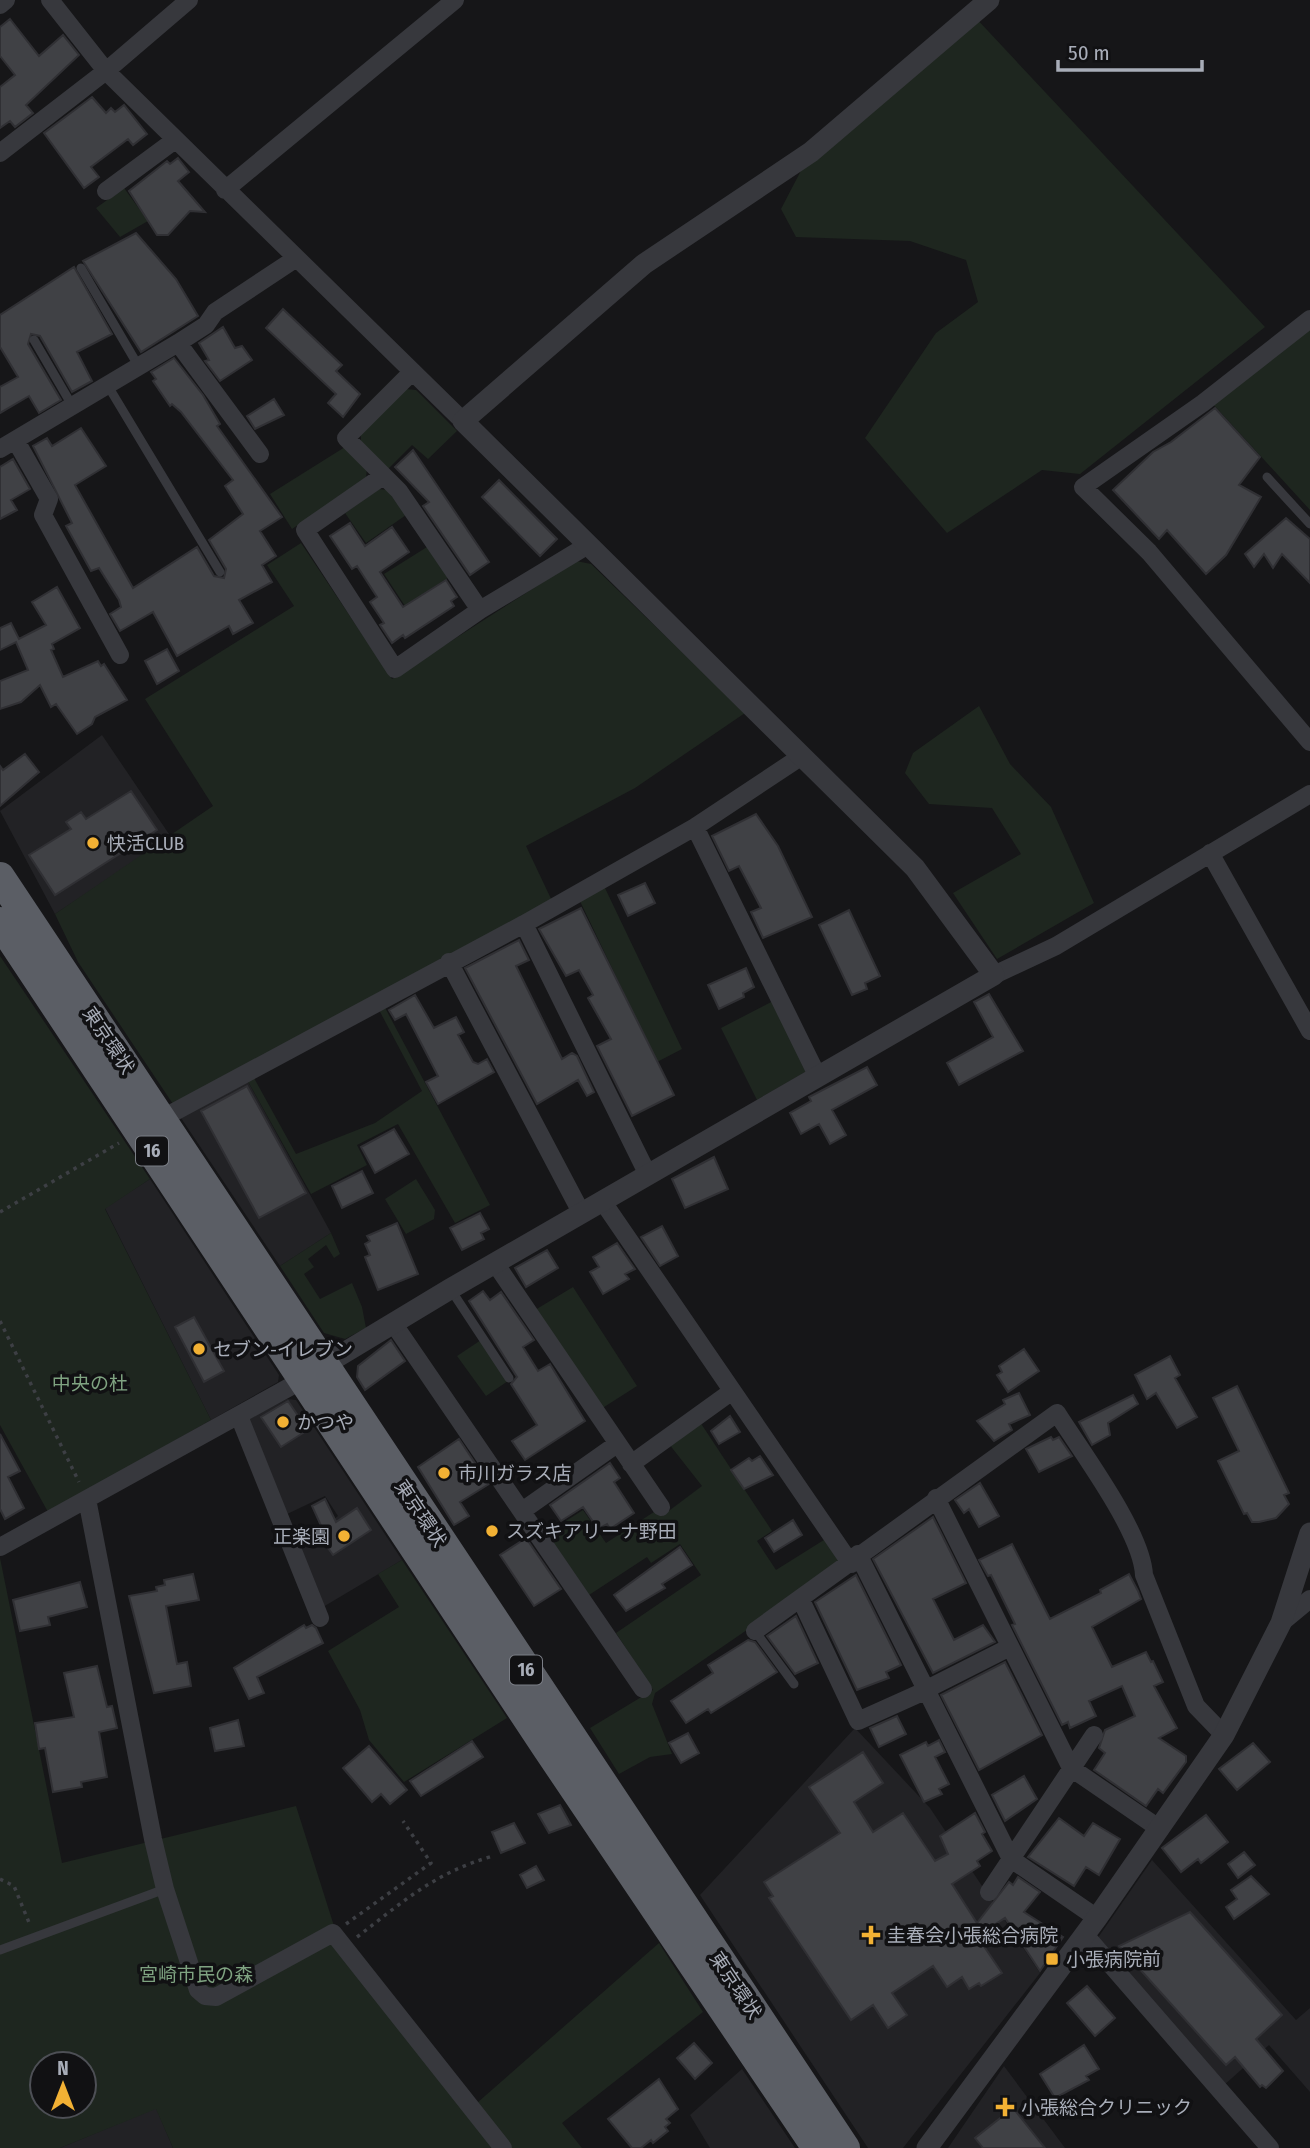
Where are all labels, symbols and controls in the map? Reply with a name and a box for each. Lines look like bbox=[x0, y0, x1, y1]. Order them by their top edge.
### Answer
scale bar bbox=[1058, 28, 1202, 72]
text: 50 m bbox=[1068, 40, 1110, 66]
place label: 快活CLUB bbox=[107, 832, 184, 855]
marker: 快活CLUB bbox=[85, 835, 101, 851]
street label: 東京環状 bbox=[78, 1002, 139, 1078]
road number: 16 bbox=[136, 1136, 168, 1166]
place label: セブン-イレブン bbox=[213, 1338, 353, 1361]
marker: セブン-イレブン bbox=[191, 1341, 207, 1357]
park label: 中央の杜 bbox=[52, 1372, 128, 1395]
place label: かつや bbox=[297, 1411, 354, 1434]
marker: かつや bbox=[275, 1414, 291, 1430]
place label: 市川ガラス店 bbox=[458, 1462, 572, 1485]
marker: 市川ガラス店 bbox=[436, 1465, 452, 1481]
street label: 東京環状 bbox=[390, 1475, 451, 1551]
place label: スズキアリーナ野田 bbox=[506, 1520, 677, 1543]
marker: スズキアリーナ野田 bbox=[484, 1523, 500, 1539]
place label: 正楽園 bbox=[273, 1525, 330, 1548]
marker: 正楽園 bbox=[336, 1528, 352, 1544]
road number: 16 bbox=[510, 1656, 542, 1685]
place label: 圭春会小張総合病院 bbox=[887, 1924, 1058, 1947]
marker: 圭春会小張総合病院 bbox=[861, 1925, 881, 1945]
street label: 東京環状 bbox=[705, 1947, 766, 2023]
place label: 小張病院前 bbox=[1066, 1948, 1161, 1971]
marker: 小張病院前 bbox=[1044, 1951, 1060, 1967]
park label: 宮崎市民の森 bbox=[139, 1963, 253, 1986]
north arrow bbox=[28, 2050, 98, 2120]
text: N bbox=[57, 2057, 69, 2080]
place label: 小張総合クリニック bbox=[1021, 2096, 1192, 2119]
marker: 小張総合クリニック bbox=[995, 2097, 1015, 2117]

